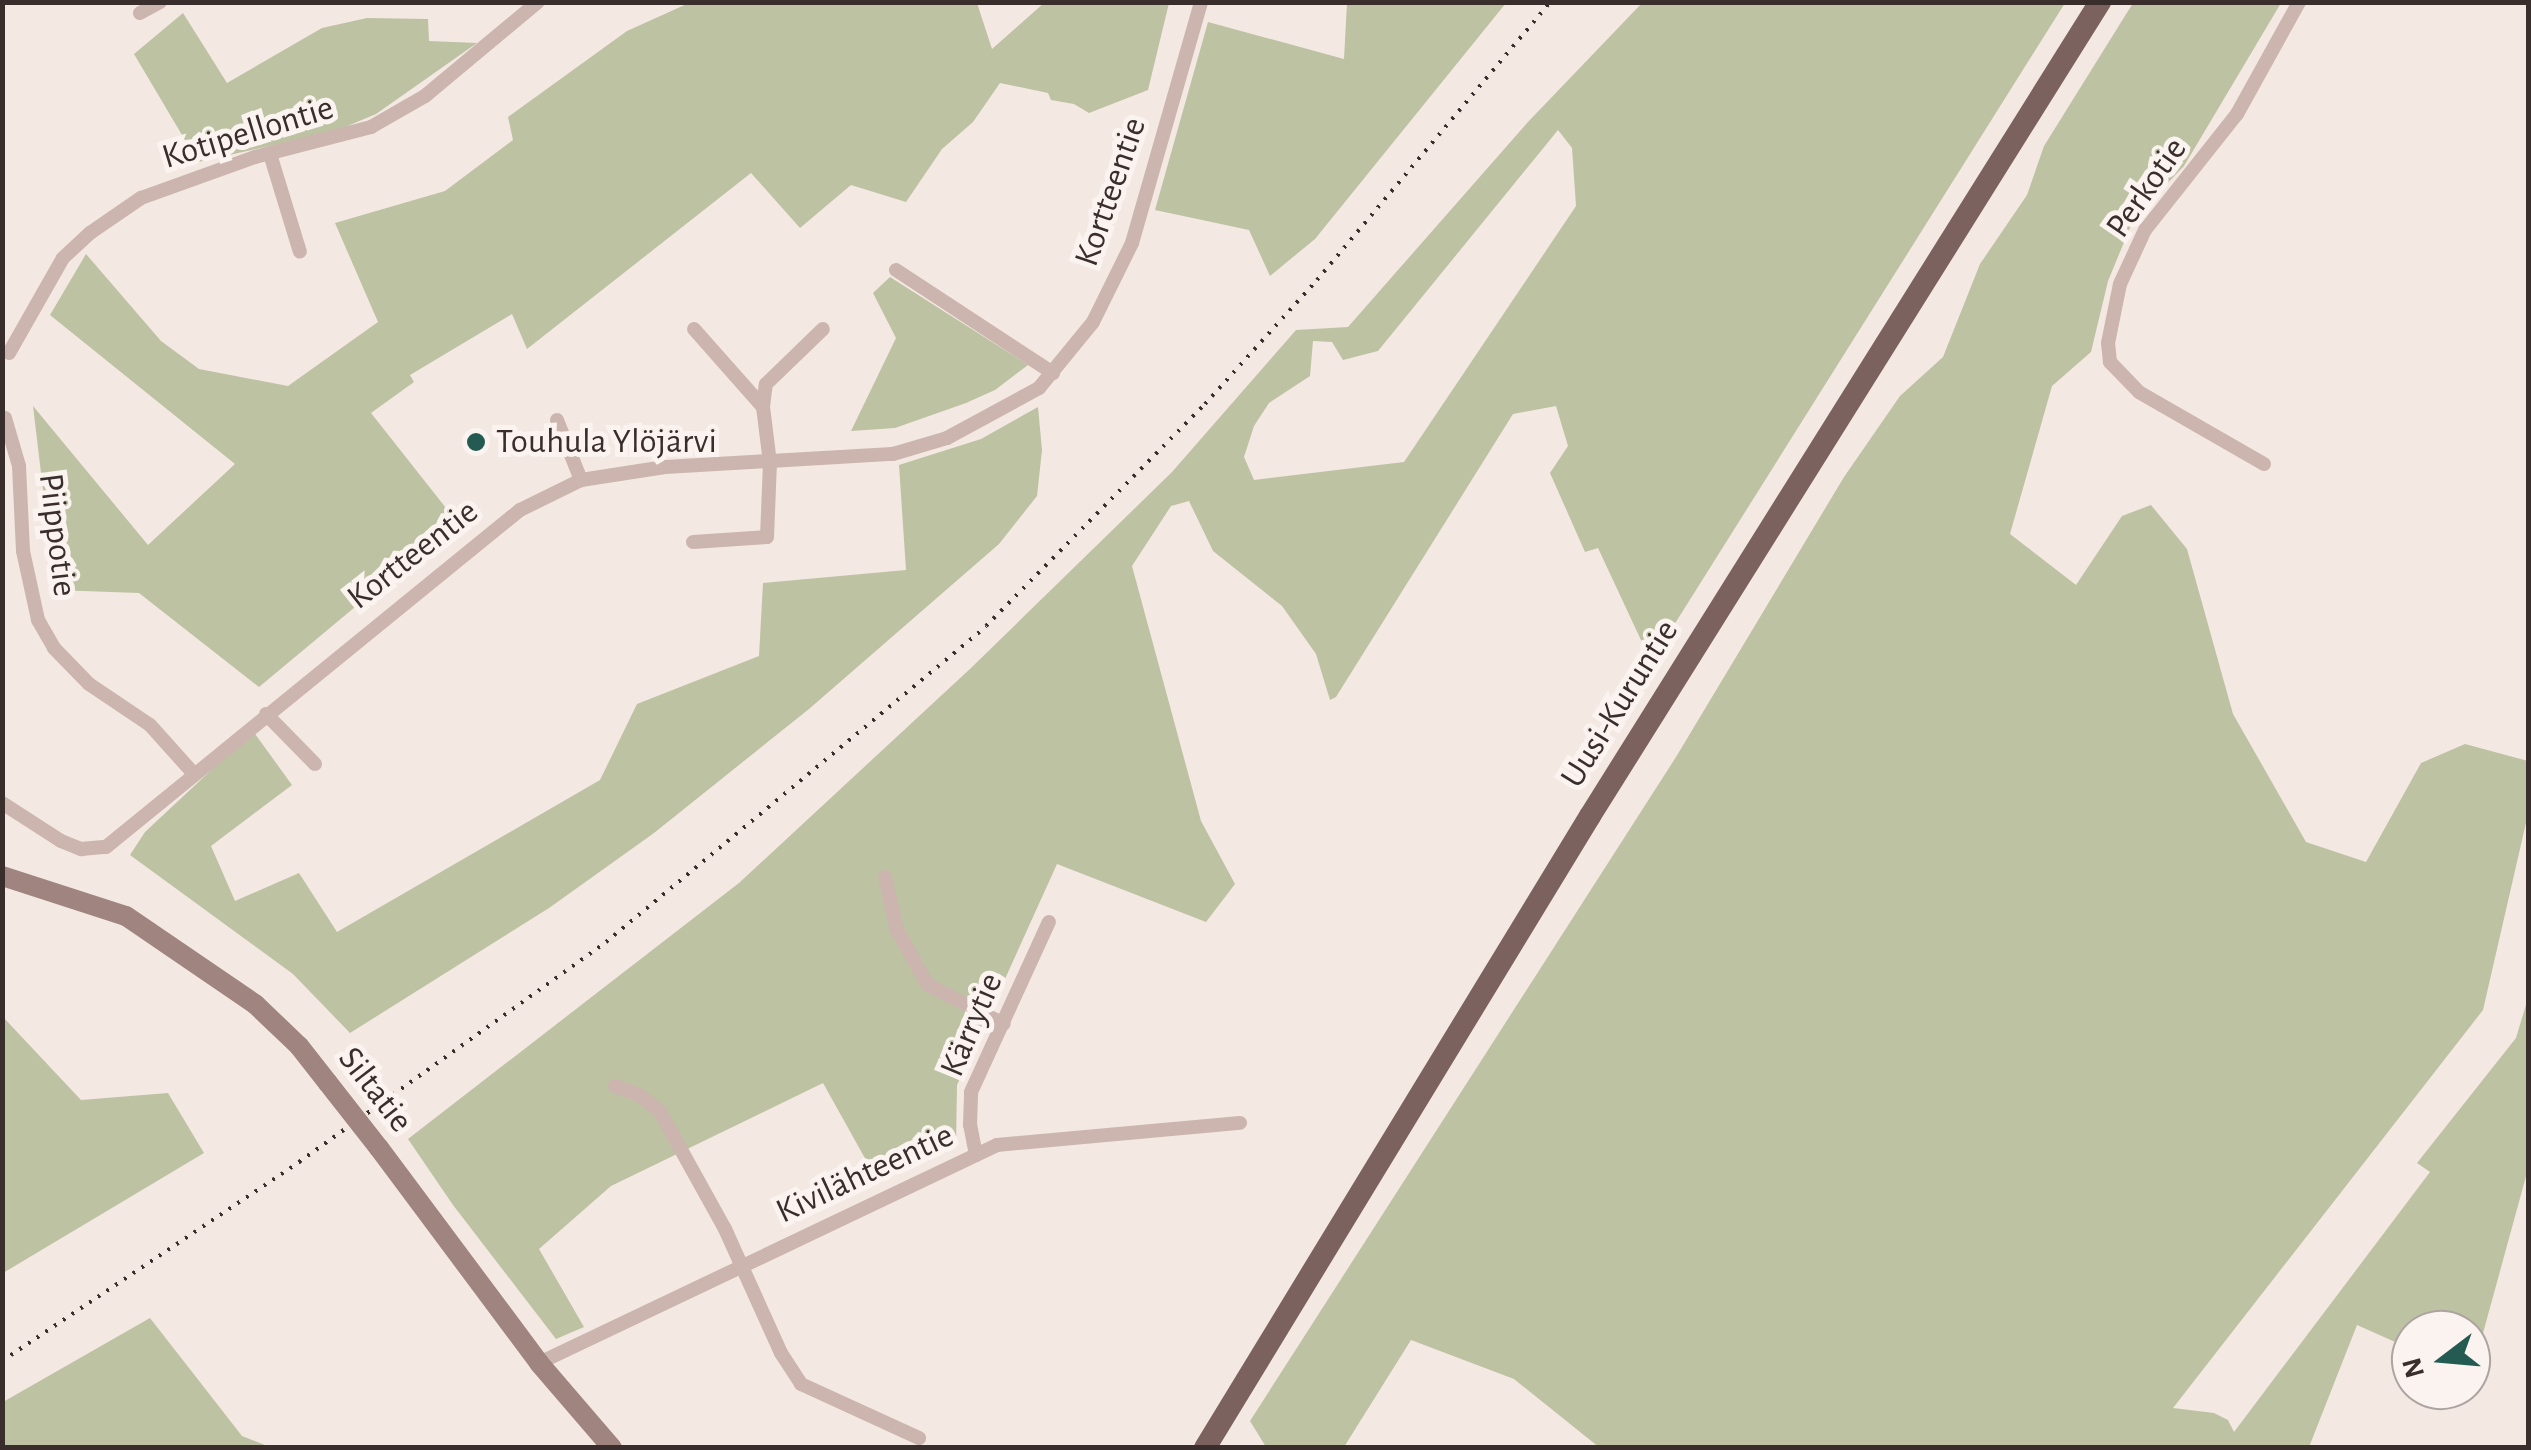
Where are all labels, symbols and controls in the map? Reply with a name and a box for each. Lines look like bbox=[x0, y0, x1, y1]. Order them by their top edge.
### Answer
street label: Kotipellontie bbox=[157, 87, 339, 179]
street label: Kortteentie bbox=[1066, 112, 1156, 272]
street label: Perkotie bbox=[2098, 130, 2196, 246]
place label: Touhula Ylöjärvi bbox=[496, 421, 717, 463]
marker: Touhula Ylöjärvi bbox=[465, 431, 487, 453]
street label: Piippotie bbox=[29, 471, 85, 599]
street label: Kortteentie bbox=[339, 491, 487, 619]
street label: Uusi-Kuruntie bbox=[1552, 612, 1688, 796]
street label: Kärrytie bbox=[931, 967, 1013, 1083]
street label: Siltatie bbox=[329, 1039, 421, 1141]
street label: Kivilähteentie bbox=[770, 1115, 960, 1233]
north arrow bbox=[2391, 1310, 2491, 1410]
text: N bbox=[2398, 1355, 2430, 1381]

